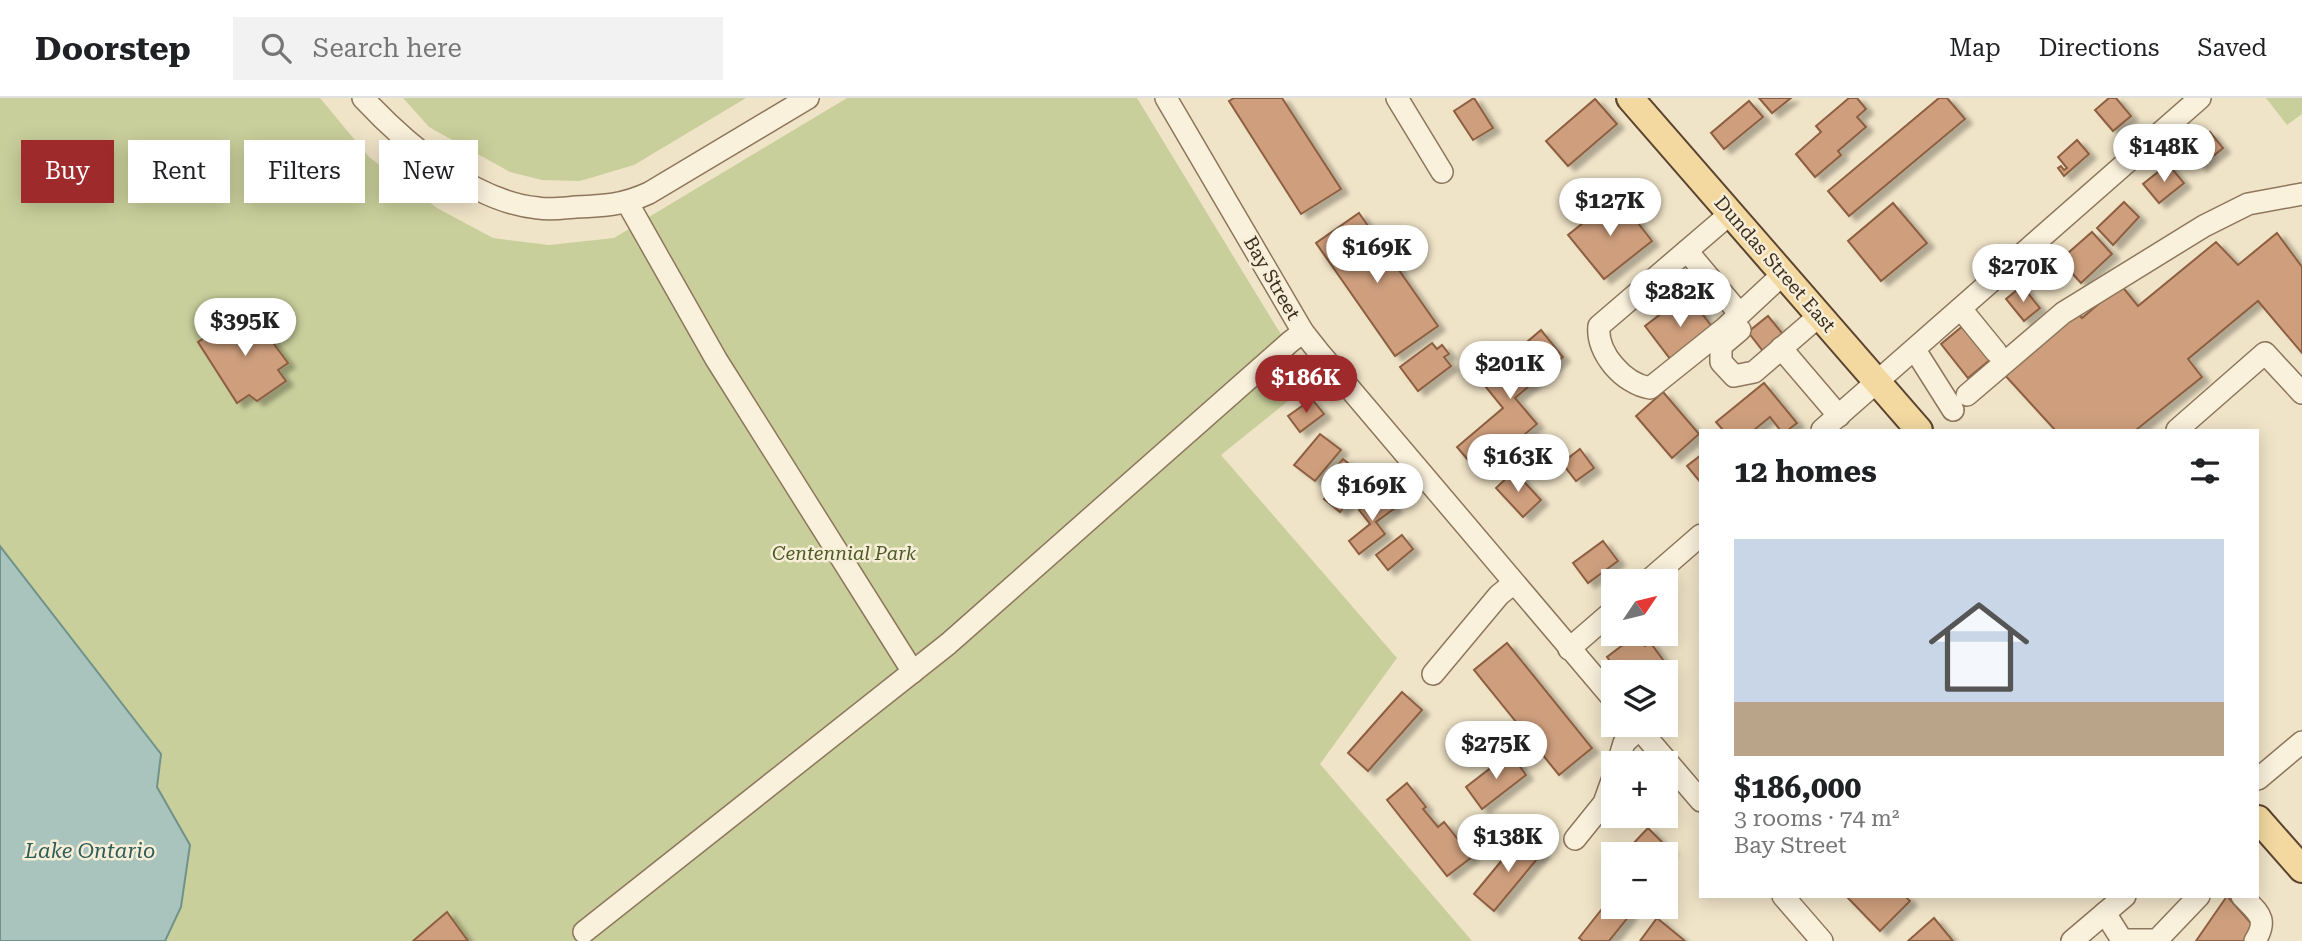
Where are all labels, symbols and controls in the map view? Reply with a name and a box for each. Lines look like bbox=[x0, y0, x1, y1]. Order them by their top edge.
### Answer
search box bbox=[233, 17, 723, 80]
text: Doorstep bbox=[35, 29, 191, 68]
icon: search bbox=[257, 29, 295, 67]
text: Search here bbox=[313, 33, 462, 63]
text: Map bbox=[1949, 34, 2001, 62]
text: Directions bbox=[2039, 34, 2159, 62]
text: Saved bbox=[2197, 34, 2267, 62]
pin: $148K bbox=[2115, 125, 2213, 184]
text: $148K bbox=[2129, 133, 2199, 160]
chip: Buy bbox=[21, 140, 114, 203]
chip: Rent bbox=[128, 140, 230, 203]
chip: Filters bbox=[244, 140, 365, 203]
chip: New bbox=[379, 140, 478, 203]
pin: $127K bbox=[1561, 178, 1659, 238]
text: $127K bbox=[1575, 187, 1645, 214]
street label: Dundas Street East bbox=[1710, 191, 1840, 337]
pin: $169K bbox=[1328, 226, 1426, 285]
street label: Bay Street bbox=[1239, 232, 1305, 324]
text: $169K bbox=[1342, 234, 1412, 261]
pin: $270K bbox=[1974, 244, 2072, 304]
text: $270K bbox=[1988, 253, 2058, 280]
pin: $282K bbox=[1631, 270, 1729, 329]
text: $282K bbox=[1645, 278, 1715, 305]
pin: $395K bbox=[196, 299, 294, 358]
text: $395K bbox=[210, 307, 280, 334]
pin: $201K bbox=[1461, 342, 1559, 401]
text: $201K bbox=[1475, 350, 1545, 377]
pin: $186K bbox=[1257, 356, 1355, 415]
text: $186K bbox=[1271, 364, 1341, 391]
pin: $163K bbox=[1469, 434, 1567, 494]
text: $163K bbox=[1483, 443, 1553, 470]
icon: filters bbox=[2186, 452, 2224, 490]
text: 12 homes bbox=[1734, 454, 1877, 489]
pin: $169K bbox=[1323, 464, 1421, 523]
text: $169K bbox=[1337, 472, 1407, 499]
park label: Centennial Park bbox=[772, 542, 917, 565]
north arrow bbox=[1601, 569, 1678, 646]
map controls bbox=[1601, 569, 1678, 919]
icon: home bbox=[1916, 584, 2042, 710]
button: layers bbox=[1601, 660, 1678, 737]
pin: $275K bbox=[1447, 722, 1545, 781]
text: $275K bbox=[1461, 730, 1531, 757]
button: + bbox=[1601, 751, 1678, 828]
text: $186,000 bbox=[1734, 770, 1861, 805]
text: 3 rooms · 74 m² bbox=[1734, 805, 1900, 832]
pin: $138K bbox=[1459, 814, 1557, 874]
text: $138K bbox=[1473, 823, 1543, 850]
text: Bay Street bbox=[1734, 832, 1847, 859]
water label: Lake Ontario bbox=[24, 839, 155, 863]
button: − bbox=[1601, 842, 1678, 919]

